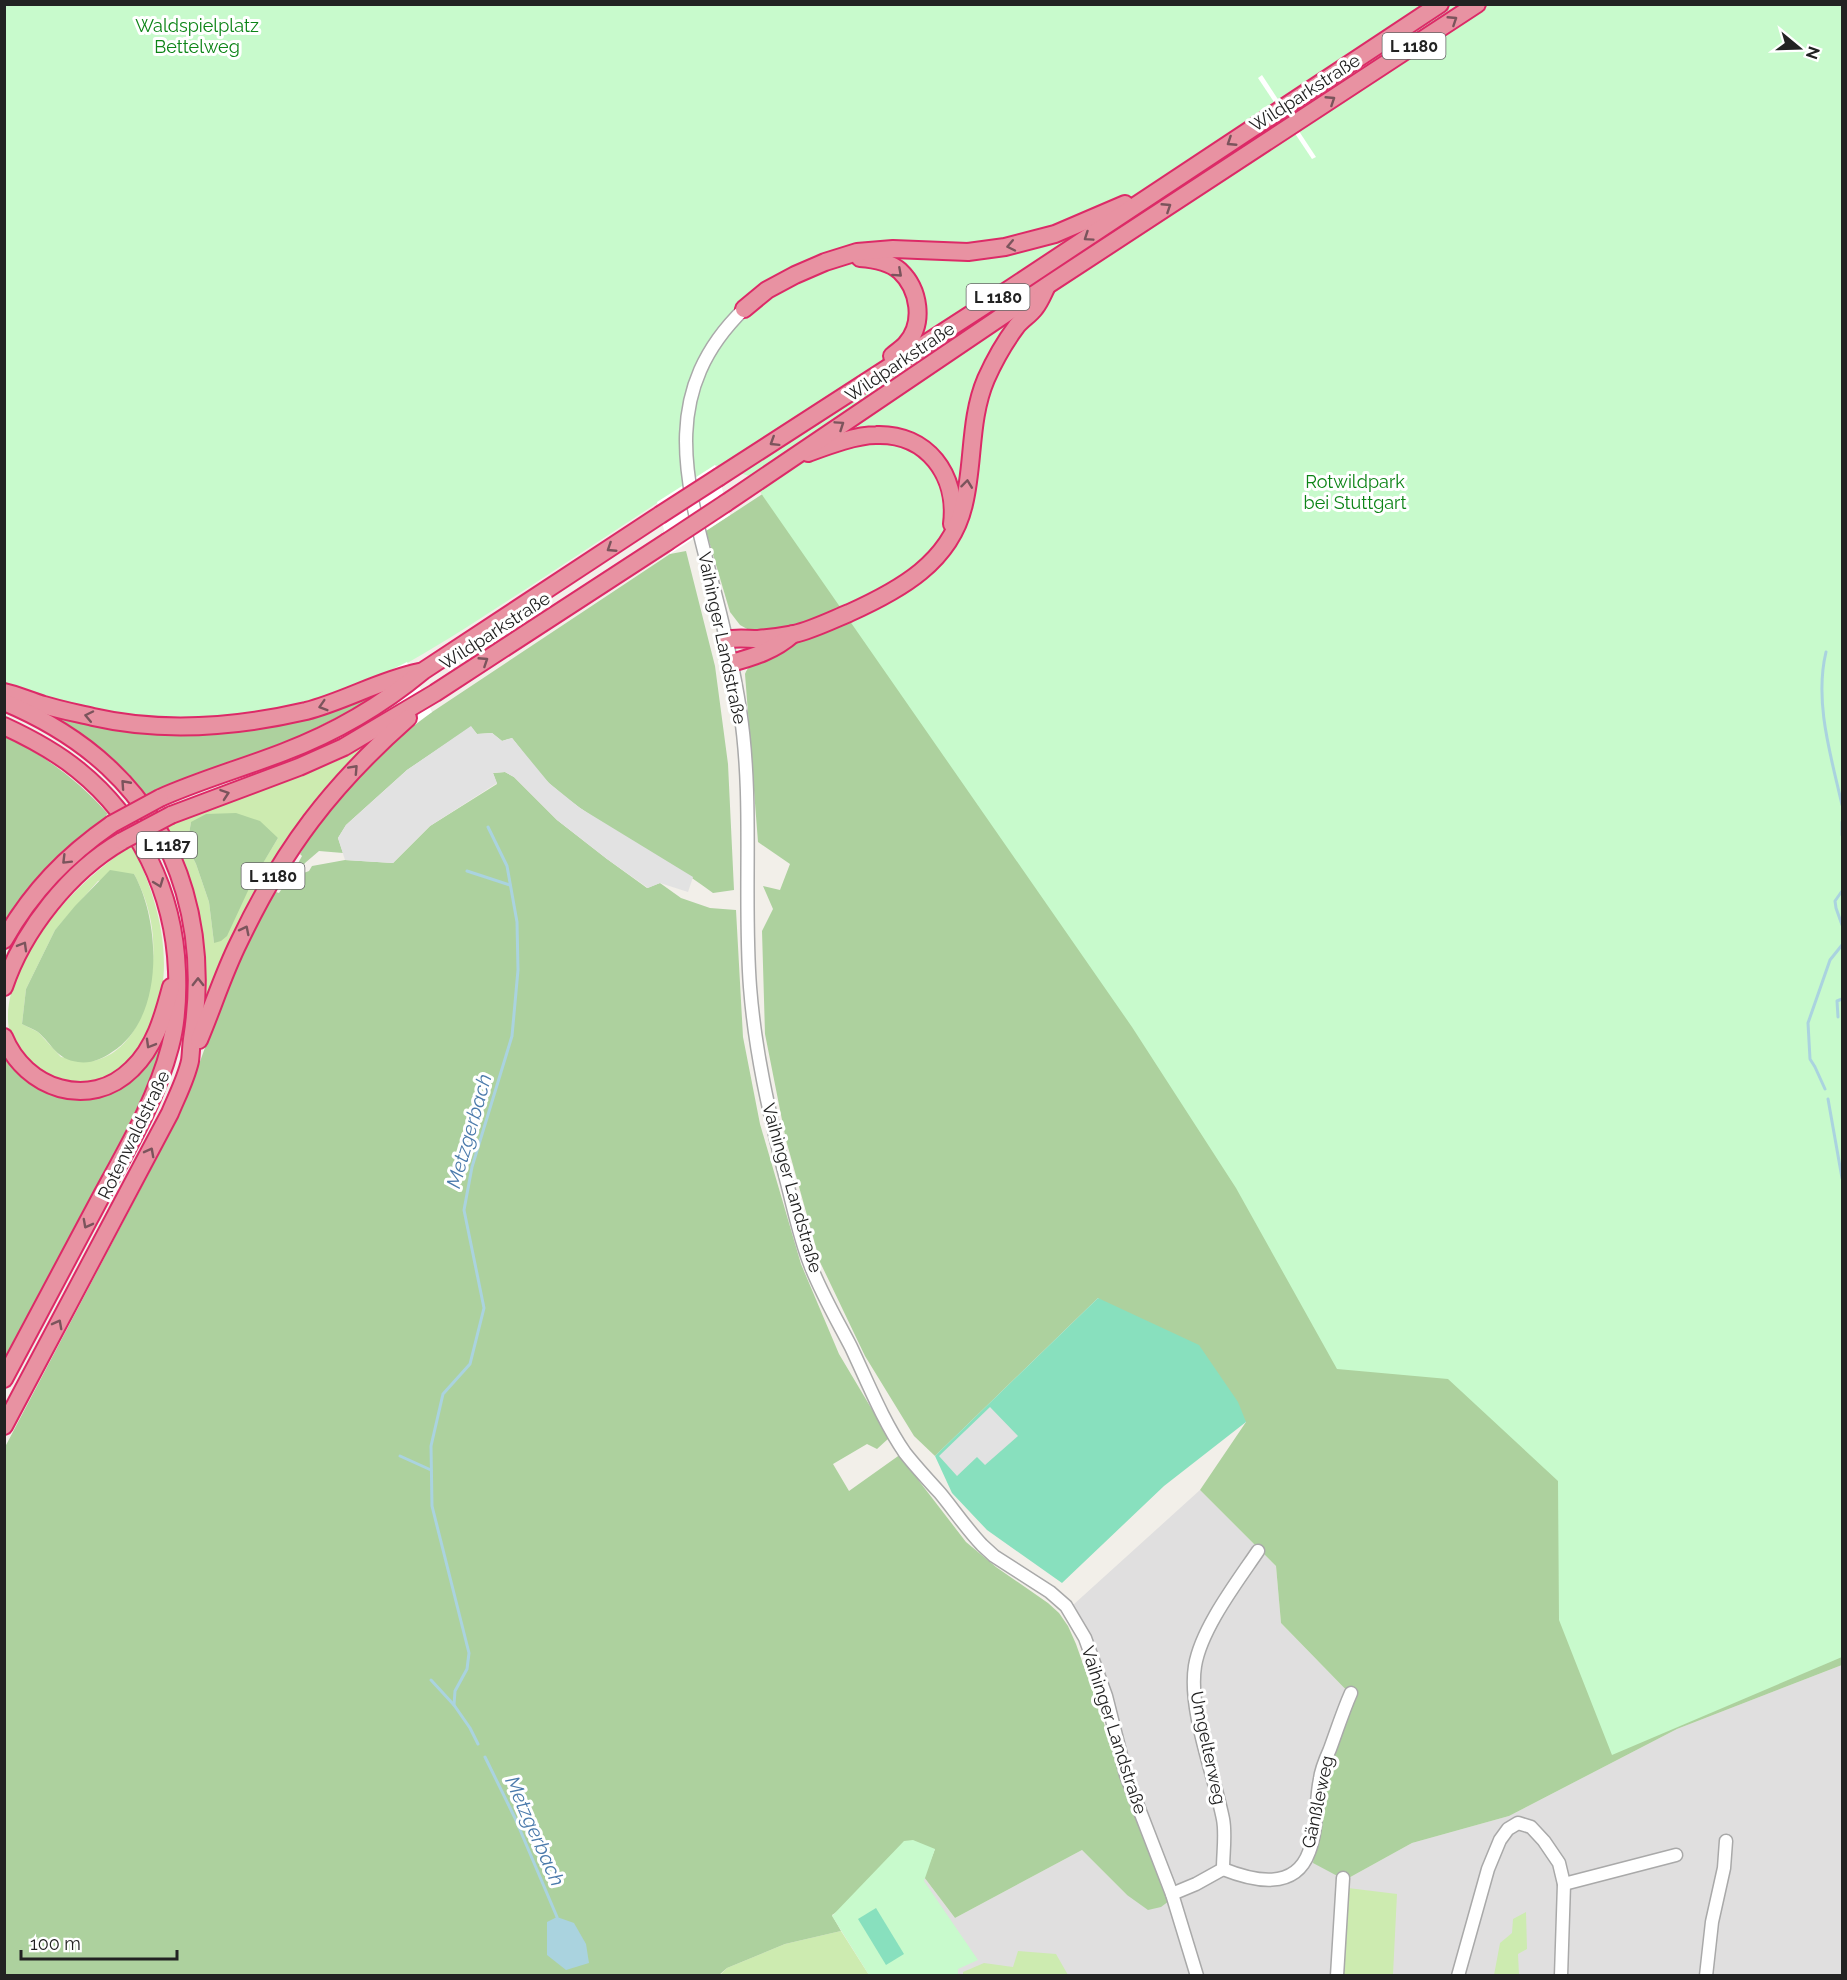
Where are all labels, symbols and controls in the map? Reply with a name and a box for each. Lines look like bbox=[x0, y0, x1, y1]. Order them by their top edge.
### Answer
park label: Waldspielplatz Bettelweg bbox=[135, 15, 259, 57]
one-way arrow bbox=[1446, 16, 1457, 27]
north arrow bbox=[1769, 18, 1829, 78]
road number: L 1180 bbox=[1382, 33, 1446, 59]
text: N bbox=[1802, 44, 1824, 62]
street label: Wildparkstraße bbox=[1246, 49, 1364, 136]
one-way arrow bbox=[1324, 96, 1335, 107]
one-way arrow bbox=[1227, 135, 1238, 146]
one-way arrow bbox=[1161, 203, 1172, 214]
one-way arrow bbox=[1083, 230, 1094, 241]
one-way arrow bbox=[1007, 239, 1017, 252]
one-way arrow bbox=[892, 265, 903, 276]
road number: L 1180 bbox=[966, 284, 1030, 310]
street label: Wildparkstraße bbox=[841, 317, 959, 406]
one-way arrow bbox=[833, 421, 844, 432]
one-way arrow bbox=[770, 435, 780, 447]
park label: Rotwildpark bei Stuttgart bbox=[1304, 471, 1406, 513]
one-way arrow bbox=[961, 480, 973, 489]
one-way arrow bbox=[607, 540, 617, 552]
street label: Vaihinger Landstraße bbox=[694, 550, 751, 726]
street label: Wildparkstraße bbox=[436, 587, 554, 674]
one-way arrow bbox=[478, 657, 488, 669]
one-way arrow bbox=[318, 699, 329, 711]
one-way arrow bbox=[84, 710, 94, 723]
one-way arrow bbox=[347, 765, 358, 776]
one-way arrow bbox=[121, 780, 132, 791]
one-way arrow bbox=[219, 788, 230, 801]
road number: L 1187 bbox=[137, 832, 197, 858]
one-way arrow bbox=[62, 853, 73, 864]
road number: L 1180 bbox=[242, 863, 304, 889]
one-way arrow bbox=[152, 876, 164, 887]
one-way arrow bbox=[238, 925, 249, 936]
one-way arrow bbox=[16, 942, 28, 952]
one-way arrow bbox=[192, 978, 204, 987]
one-way arrow bbox=[146, 1038, 158, 1048]
street label: Rotenwaldstraße bbox=[93, 1067, 174, 1202]
water label: Metzgerbach bbox=[441, 1071, 497, 1191]
street label: Vaihinger Landstraße bbox=[758, 1101, 827, 1275]
one-way arrow bbox=[143, 1148, 154, 1159]
one-way arrow bbox=[83, 1218, 94, 1229]
one-way arrow bbox=[51, 1320, 62, 1331]
street label: Vaihinger Landstraße bbox=[1077, 1643, 1152, 1817]
street label: Umgelterweg bbox=[1186, 1689, 1231, 1807]
street label: Gänßleweg bbox=[1297, 1754, 1338, 1850]
water label: Metzgerbach bbox=[500, 1772, 570, 1890]
scale bar bbox=[21, 1923, 177, 1961]
text: 100 m bbox=[30, 1933, 81, 1954]

